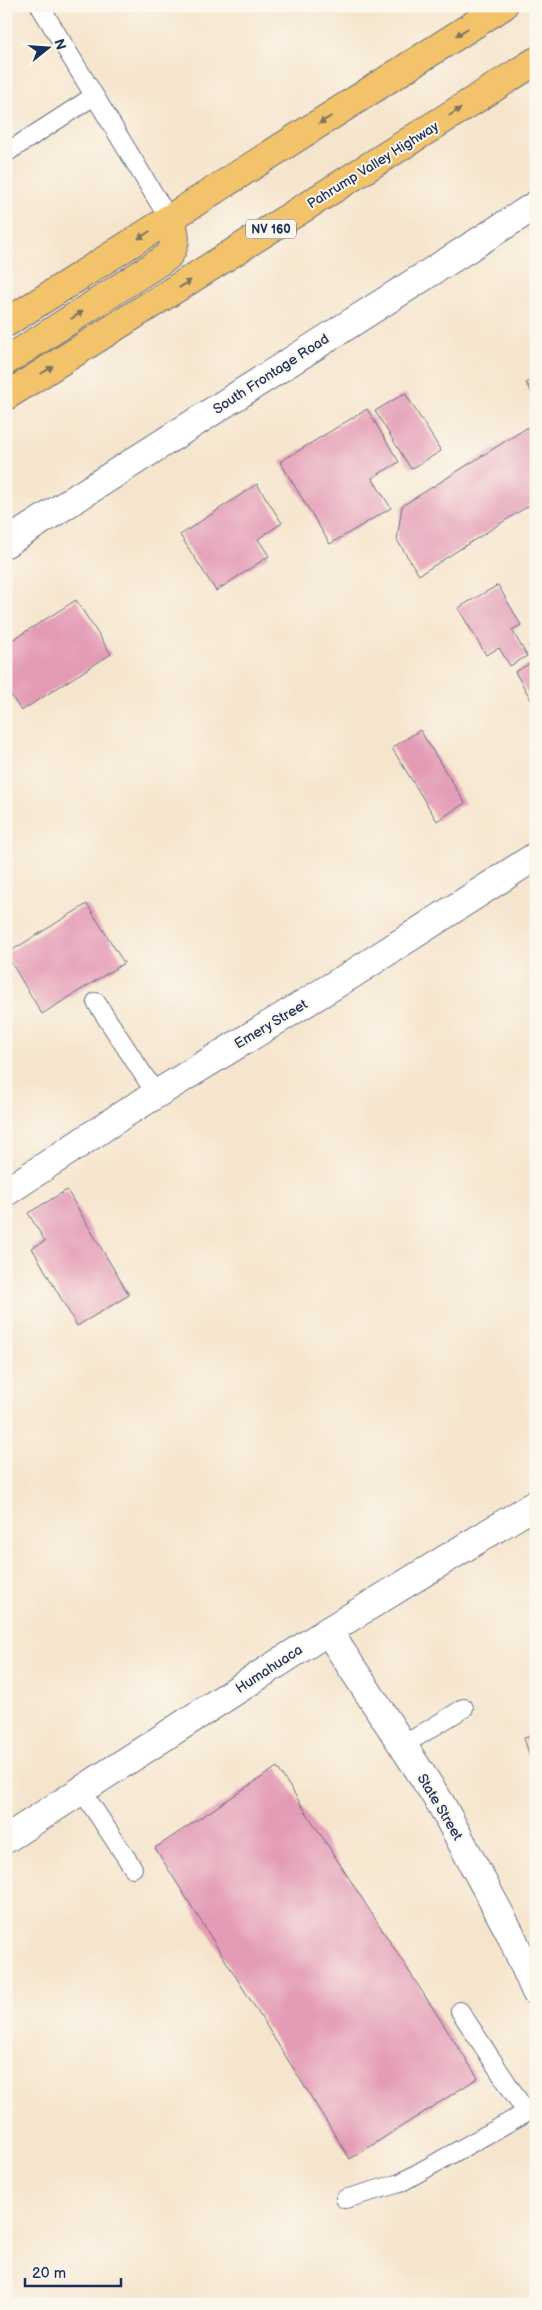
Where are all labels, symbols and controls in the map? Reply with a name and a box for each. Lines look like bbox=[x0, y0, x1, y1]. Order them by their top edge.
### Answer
north arrow bbox=[22, 22, 72, 72]
one-way arrow bbox=[456, 28, 469, 37]
text: N bbox=[50, 37, 70, 52]
one-way arrow bbox=[449, 108, 462, 117]
one-way arrow bbox=[319, 115, 332, 124]
street label: Pahrump Valley Highway bbox=[304, 117, 442, 212]
road number: NV 160 bbox=[246, 220, 296, 238]
one-way arrow bbox=[137, 231, 150, 240]
one-way arrow bbox=[178, 279, 192, 288]
one-way arrow bbox=[70, 311, 83, 320]
street label: South Frontage Road bbox=[210, 330, 332, 418]
one-way arrow bbox=[41, 365, 54, 374]
street label: Emery Street bbox=[231, 995, 311, 1052]
street label: Humahuaca bbox=[232, 1641, 306, 1697]
street label: State Street bbox=[414, 1771, 467, 1844]
scale bar bbox=[25, 2255, 121, 2287]
text: 20 m bbox=[32, 2264, 66, 2283]

